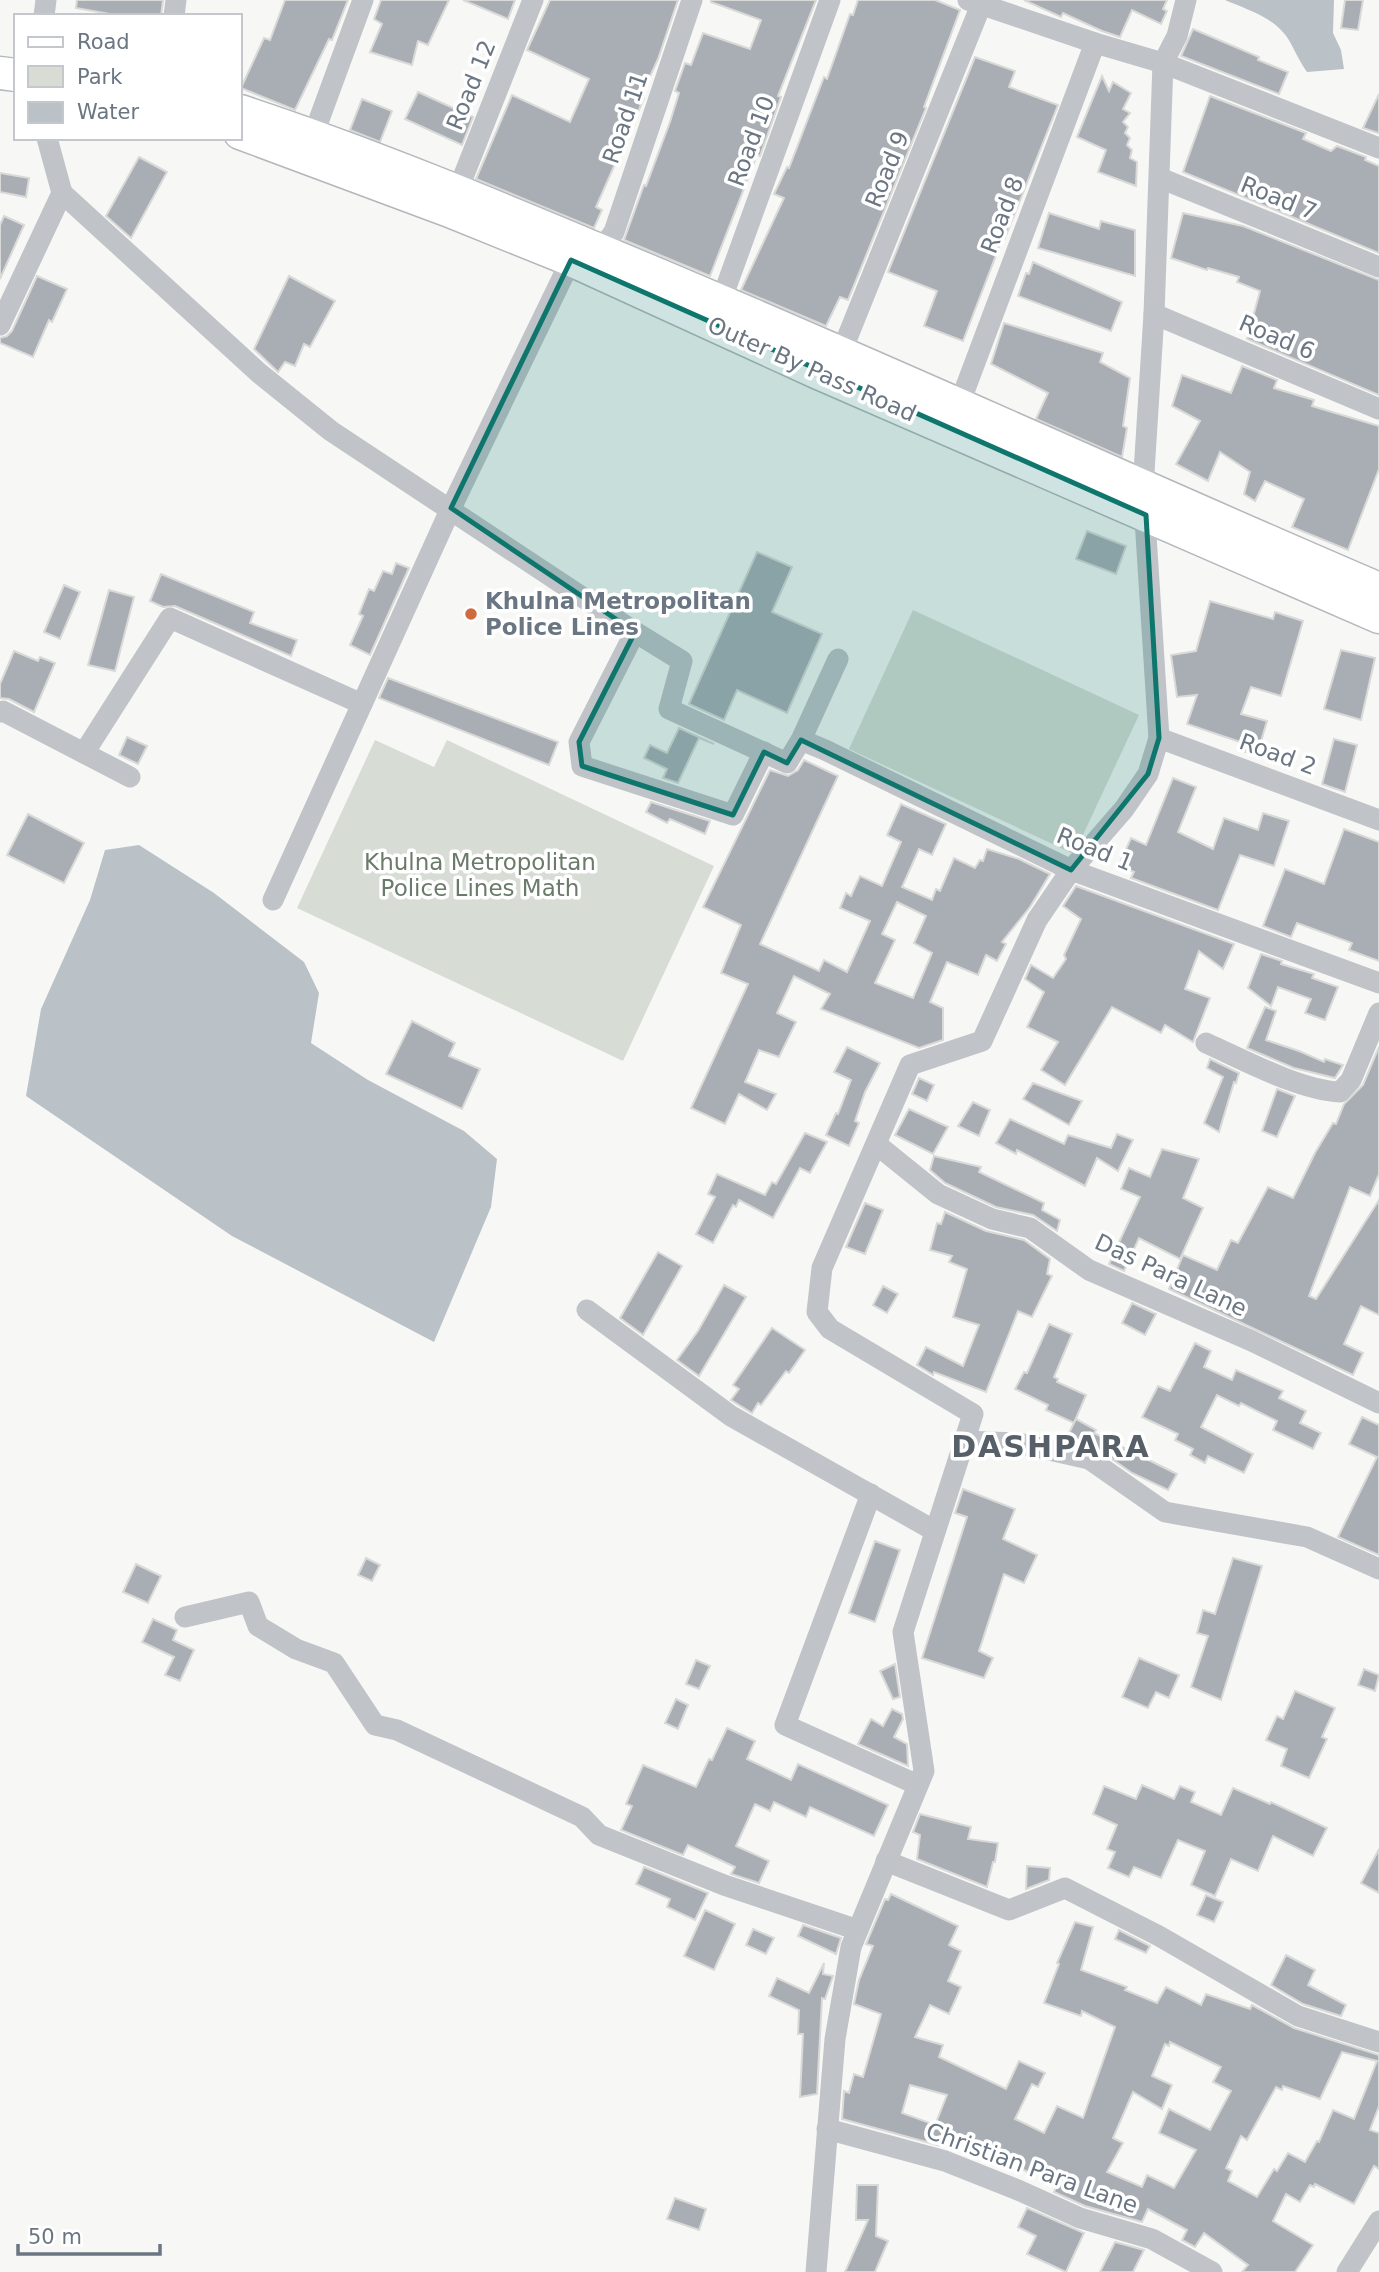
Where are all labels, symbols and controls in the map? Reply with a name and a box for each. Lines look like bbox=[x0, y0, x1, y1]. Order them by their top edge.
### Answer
legend bbox=[14, 14, 242, 140]
text: Road bbox=[77, 30, 130, 54]
street label: Road 12 bbox=[441, 36, 501, 134]
text: Park bbox=[77, 65, 123, 89]
street label: Road 11 bbox=[597, 69, 653, 167]
street label: Road 10 bbox=[723, 92, 779, 190]
text: Water bbox=[77, 100, 139, 124]
street label: Road 9 bbox=[860, 127, 914, 211]
street label: Road 7 bbox=[1237, 171, 1321, 225]
street label: Road 8 bbox=[976, 173, 1028, 257]
street label: Road 6 bbox=[1235, 309, 1319, 365]
street label: Outer By Pass Road bbox=[704, 311, 920, 427]
place label: Khulna Metropolitan Police Lines bbox=[485, 588, 751, 640]
marker: Khulna Metropolitan Police Lines bbox=[463, 606, 479, 622]
street label: Road 2 bbox=[1236, 728, 1320, 780]
street label: Road 1 bbox=[1053, 822, 1137, 876]
park label: Khulna Metropolitan Police Lines Math bbox=[364, 849, 596, 901]
street label: Das Para Lane bbox=[1091, 1228, 1251, 1322]
district label: DASHPARA bbox=[951, 1429, 1151, 1464]
street label: Christian Para Lane bbox=[923, 2118, 1141, 2218]
scale bar bbox=[18, 2212, 159, 2256]
text: 50 m bbox=[28, 2225, 82, 2249]

